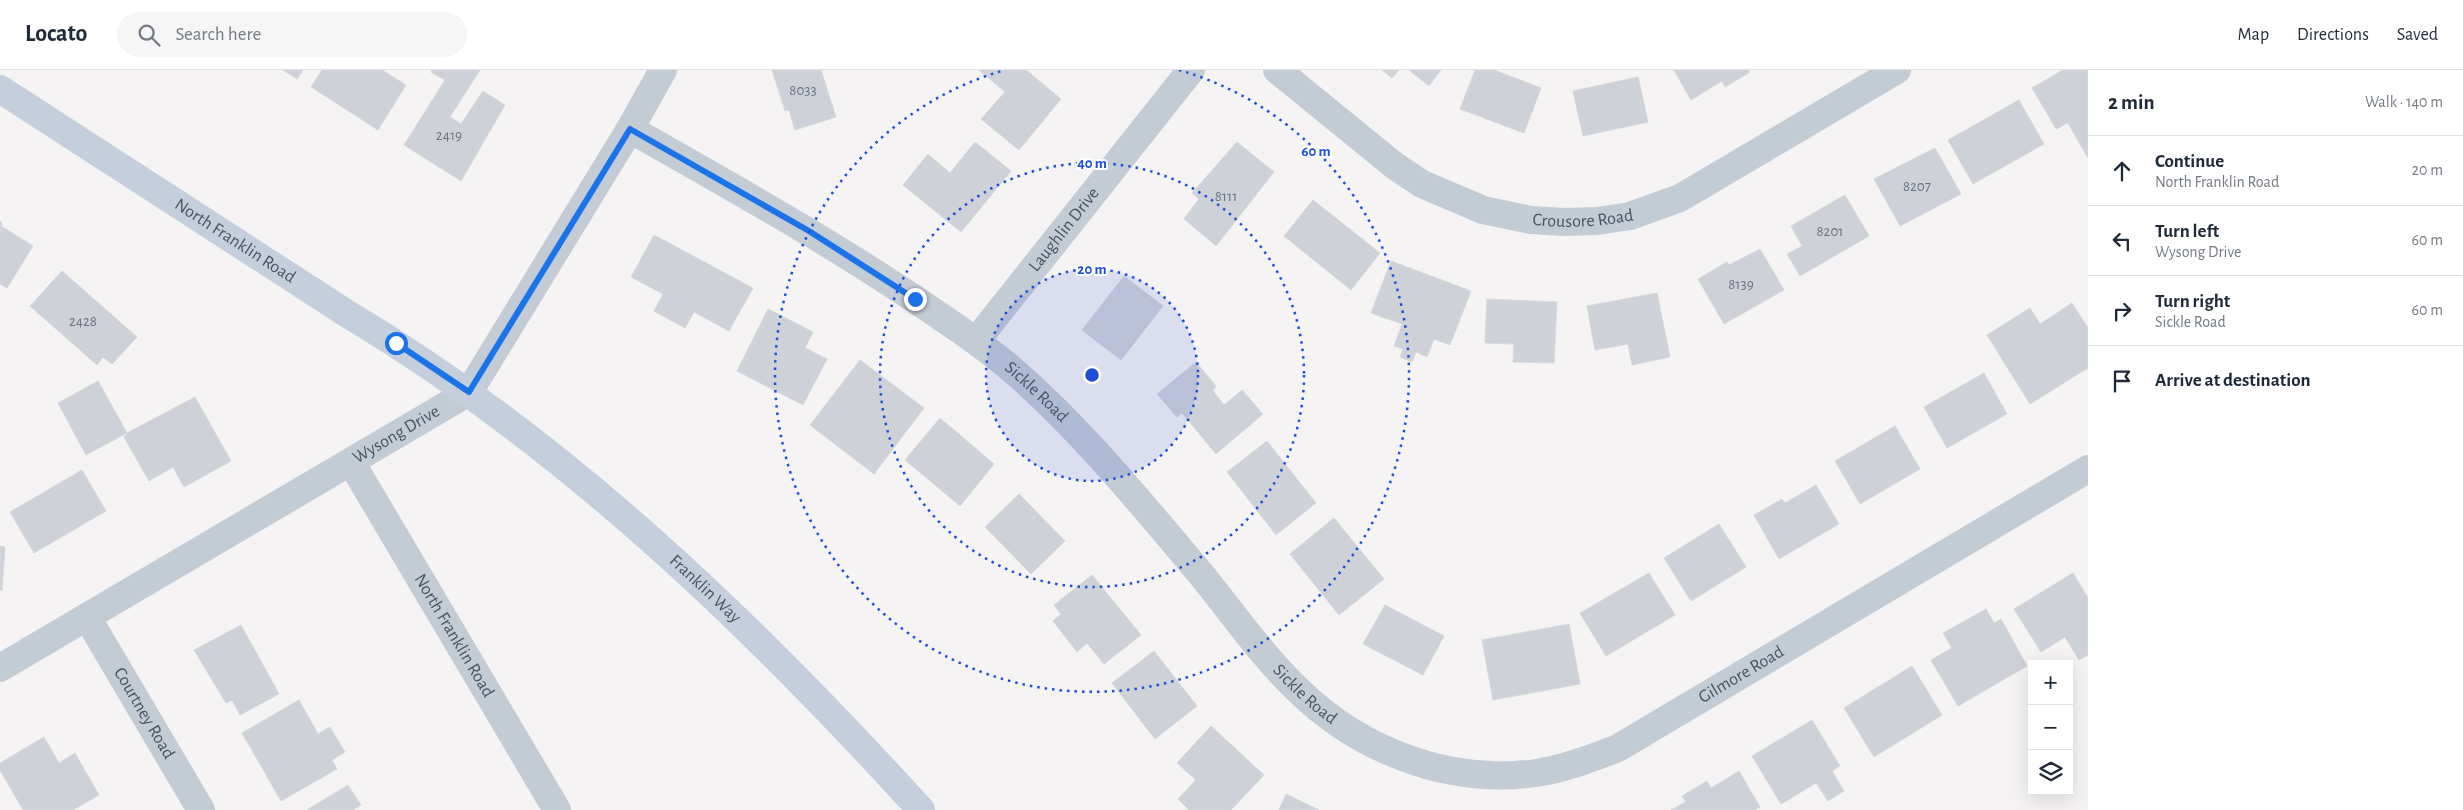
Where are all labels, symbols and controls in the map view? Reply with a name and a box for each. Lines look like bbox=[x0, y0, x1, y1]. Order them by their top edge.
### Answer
search box bbox=[117, 12, 467, 57]
icon: search bbox=[135, 21, 163, 49]
text: Locato bbox=[25, 22, 87, 46]
text: Search here bbox=[175, 25, 261, 44]
text: Map bbox=[2238, 26, 2269, 44]
text: Directions bbox=[2297, 26, 2369, 44]
text: Saved bbox=[2397, 26, 2438, 44]
house number: 8033 bbox=[789, 83, 817, 98]
text: 2 min bbox=[2108, 92, 2155, 113]
text: Walk · 140 m bbox=[2365, 94, 2443, 110]
house number: 2419 bbox=[436, 128, 462, 143]
text: 60 m bbox=[1301, 144, 1331, 159]
text: Continue bbox=[2155, 152, 2224, 171]
text: 40 m bbox=[1077, 156, 1107, 171]
icon: ahead bbox=[2108, 157, 2136, 185]
text: 20 m bbox=[2412, 162, 2443, 178]
text: North Franklin Road bbox=[2155, 174, 2279, 190]
house number: 8207 bbox=[1903, 179, 1931, 194]
street label: Laughlin Drive bbox=[1026, 184, 1103, 275]
house number: 8111 bbox=[1215, 189, 1237, 204]
street label: North Franklin Road bbox=[171, 196, 299, 287]
street label: Crousore Road bbox=[1532, 207, 1634, 231]
text: Turn left bbox=[2155, 222, 2219, 241]
house number: 8201 bbox=[1816, 224, 1844, 239]
icon: left bbox=[2108, 227, 2136, 255]
text: 60 m bbox=[2412, 232, 2443, 248]
text: Wysong Drive bbox=[2155, 244, 2241, 260]
text: 20 m bbox=[1077, 262, 1107, 277]
house number: 8139 bbox=[1728, 277, 1754, 292]
route end bbox=[904, 288, 927, 311]
text: Turn right bbox=[2155, 292, 2230, 311]
icon: right bbox=[2108, 297, 2136, 325]
text: 60 m bbox=[2412, 302, 2443, 318]
house number: 2428 bbox=[69, 314, 97, 329]
text: Sickle Road bbox=[2155, 314, 2226, 330]
route start bbox=[385, 332, 408, 355]
street label: Sickle Road bbox=[1001, 358, 1071, 426]
centre of rings bbox=[1083, 366, 1101, 384]
icon: arrive bbox=[2108, 367, 2136, 395]
text: Arrive at destination bbox=[2155, 371, 2311, 390]
street label: Wysong Drive bbox=[350, 402, 443, 467]
street label: Franklin Way bbox=[666, 552, 744, 627]
street label: North Franklin Road bbox=[411, 571, 497, 701]
street label: Gilmore Road bbox=[1696, 643, 1787, 707]
map controls bbox=[2028, 660, 2073, 795]
button: + bbox=[2028, 660, 2073, 705]
street label: Sickle Road bbox=[1269, 661, 1340, 728]
street label: Courtney Road bbox=[110, 665, 178, 762]
button: − bbox=[2028, 705, 2073, 750]
button: layers bbox=[2028, 750, 2073, 795]

